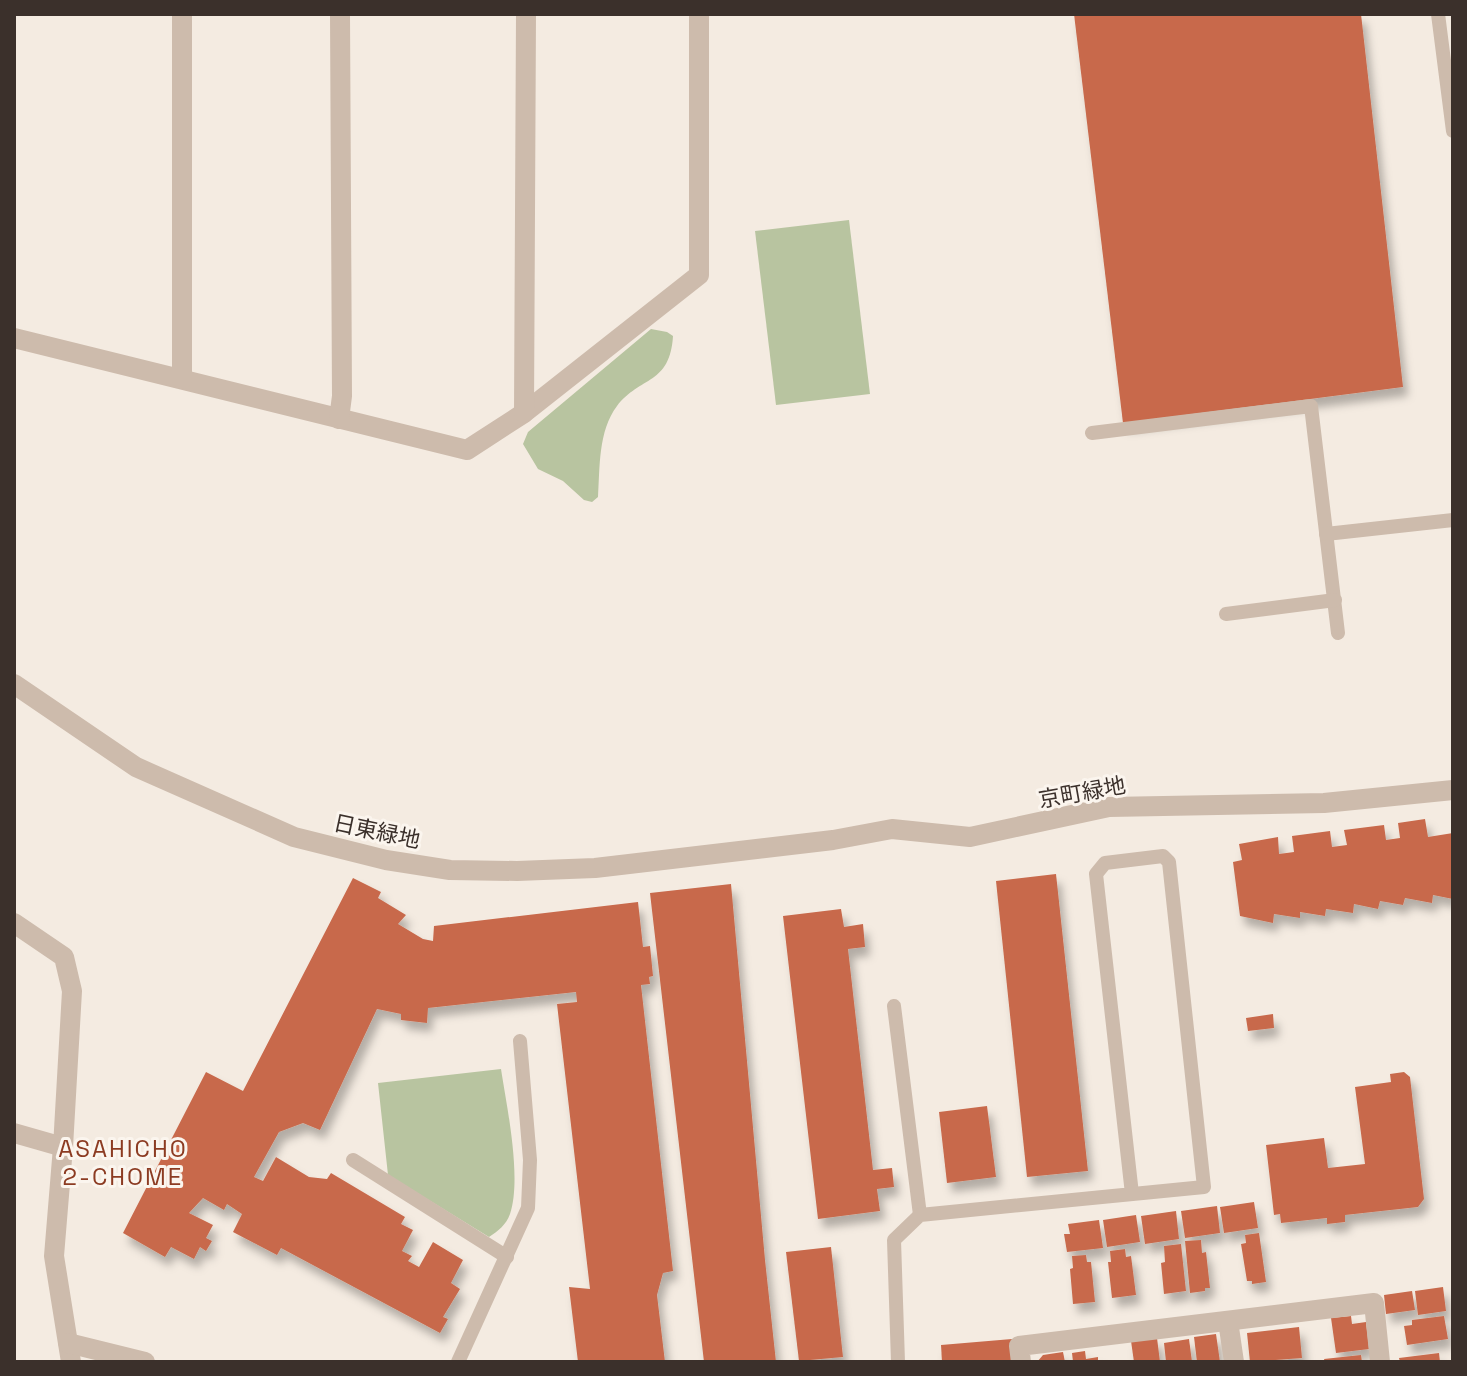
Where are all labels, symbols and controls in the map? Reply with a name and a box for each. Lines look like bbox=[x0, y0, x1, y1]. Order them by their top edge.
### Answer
street label: 京町緑地 bbox=[1036, 771, 1128, 813]
street label: 日東緑地 bbox=[331, 808, 423, 854]
district label: ASAHICHO 2-CHOME bbox=[58, 1133, 188, 1192]

